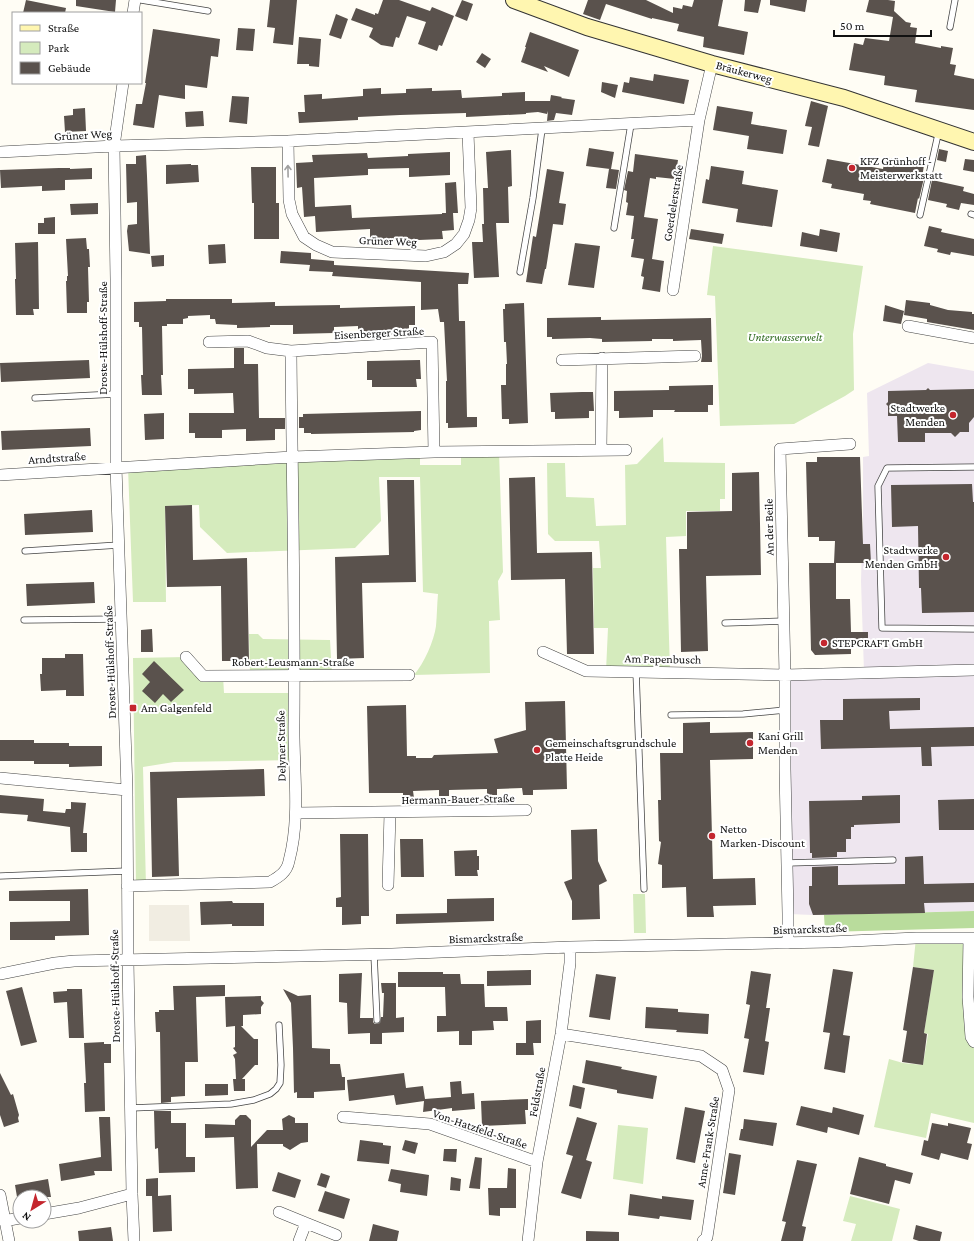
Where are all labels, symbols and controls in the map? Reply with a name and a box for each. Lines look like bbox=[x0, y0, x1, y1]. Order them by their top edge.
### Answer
legend bbox=[12, 12, 142, 84]
scale bar bbox=[834, 12, 931, 38]
text: 50 m bbox=[840, 19, 865, 33]
text: Straße bbox=[48, 21, 79, 35]
text: Park bbox=[48, 41, 70, 55]
street label: Bräukerweg bbox=[714, 58, 774, 86]
text: Gebäude bbox=[48, 61, 90, 75]
street label: Grüner Weg bbox=[54, 126, 113, 144]
place label: KFZ Grünhoff - Meisterwerkstatt bbox=[860, 154, 944, 182]
marker: KFZ Grünhoff - Meisterwerkstatt bbox=[847, 163, 857, 173]
street label: Goerdelerstraße bbox=[660, 164, 686, 242]
one-way arrow bbox=[285, 165, 292, 178]
street label: Grüner Weg bbox=[359, 233, 417, 249]
street label: Droste-Hülshoff-Straße bbox=[96, 281, 110, 395]
street label: Eisenberger Straße bbox=[334, 324, 424, 342]
park label: Unterwasserwelt bbox=[748, 330, 823, 344]
place label: Stadtwerke Menden bbox=[891, 401, 946, 429]
marker: Stadtwerke Menden bbox=[948, 410, 958, 420]
street label: Arndtstraße bbox=[28, 449, 86, 467]
street label: An der Beile bbox=[762, 498, 776, 556]
place label: Stadtwerke Menden GmbH bbox=[865, 543, 938, 571]
marker: Stadtwerke Menden GmbH bbox=[941, 552, 951, 562]
street label: Droste-Hülshoff-Straße bbox=[101, 605, 119, 719]
place label: STEPCRAFT GmbH bbox=[832, 636, 923, 650]
marker: STEPCRAFT GmbH bbox=[819, 638, 829, 648]
street label: Am Papenbusch bbox=[625, 651, 702, 667]
street label: Robert-Leusmann-Straße bbox=[232, 655, 354, 669]
place label: Am Galgenfeld bbox=[141, 701, 212, 715]
marker: Am Galgenfeld bbox=[128, 703, 138, 713]
street label: Delyner Straße bbox=[273, 710, 289, 782]
place label: Kani Grill Menden bbox=[758, 729, 803, 757]
place label: Gemeinschaftsgrundschule Platte Heide bbox=[545, 736, 676, 764]
marker: Kani Grill Menden bbox=[745, 738, 755, 748]
marker: Gemeinschaftsgrundschule Platte Heide bbox=[532, 745, 542, 755]
street label: Hermann-Bauer-Straße bbox=[401, 791, 515, 807]
place label: Netto Marken-Discount bbox=[720, 822, 806, 850]
marker: Netto Marken-Discount bbox=[707, 831, 717, 841]
street label: Bismarckstraße bbox=[773, 921, 847, 937]
street label: Droste-Hülshoff-Straße bbox=[107, 929, 123, 1043]
street label: Bismarckstraße bbox=[449, 930, 523, 946]
street label: Feldstraße bbox=[526, 1066, 548, 1118]
street label: Anne-Frank-Straße bbox=[694, 1095, 722, 1189]
street label: Von-Hatzfeld-Straße bbox=[431, 1106, 529, 1152]
north arrow bbox=[12, 1189, 52, 1229]
text: N bbox=[19, 1210, 33, 1224]

